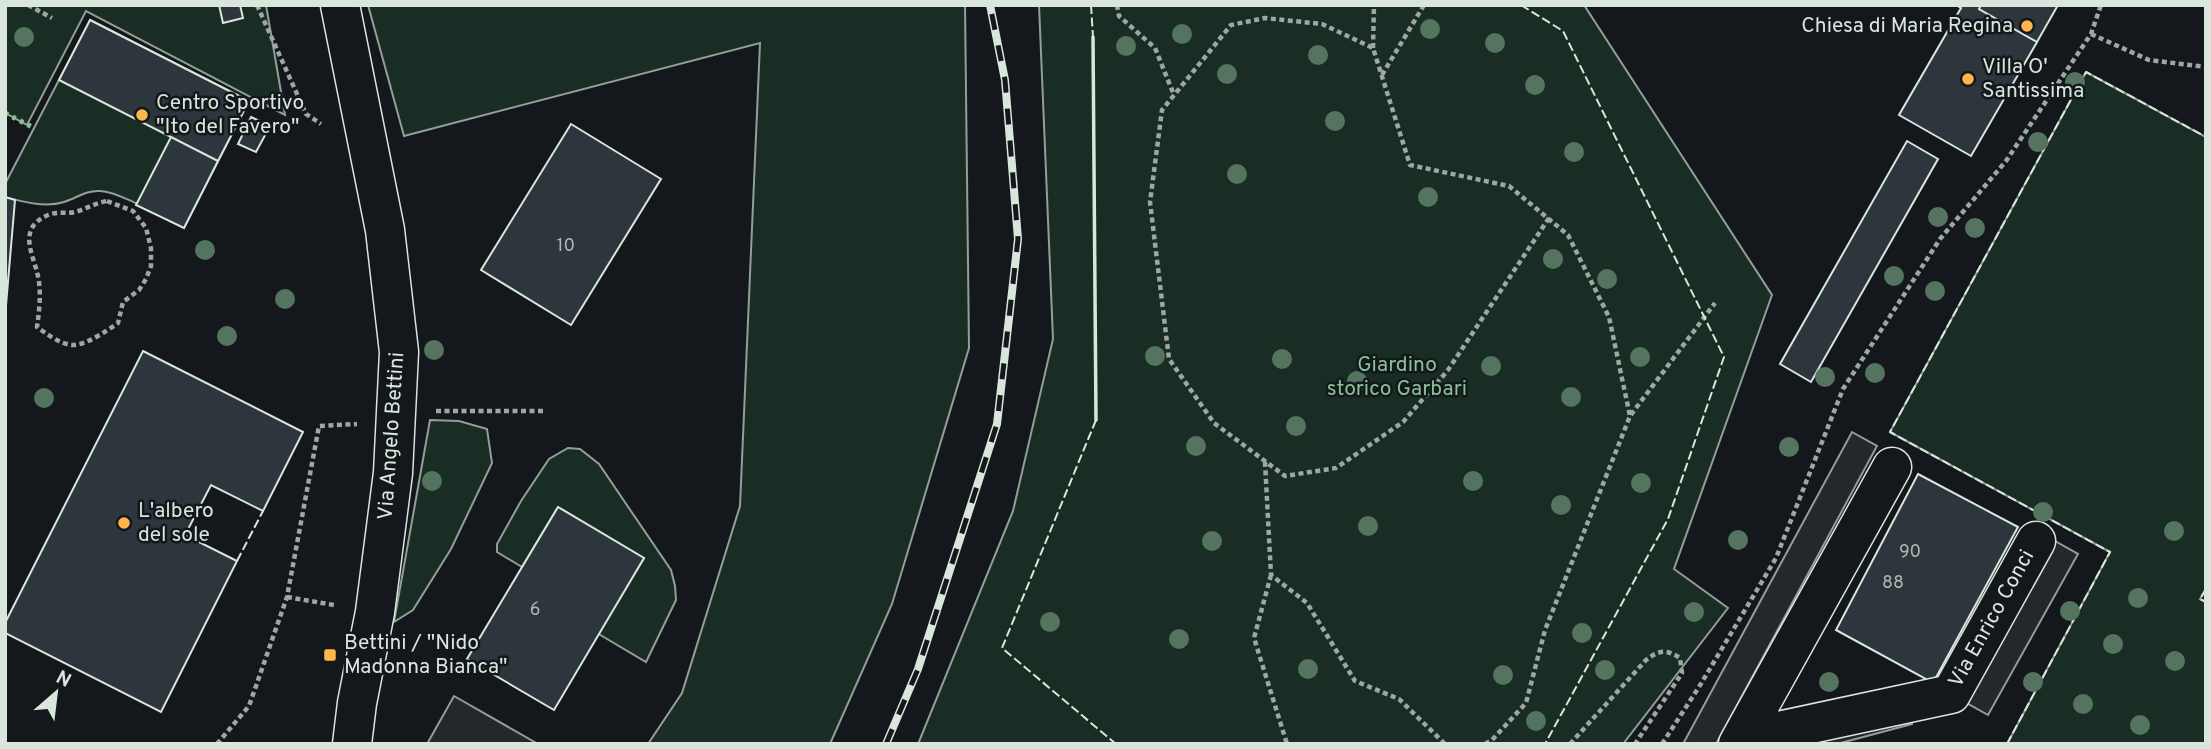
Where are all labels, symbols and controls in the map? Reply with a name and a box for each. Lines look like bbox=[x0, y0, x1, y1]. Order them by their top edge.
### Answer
place label: Chiesa di Maria Regina bbox=[1801, 13, 2013, 40]
marker: Chiesa di Maria Regina bbox=[2019, 18, 2035, 34]
place label: Villa O' Santissima bbox=[1982, 54, 2084, 105]
marker: Villa O' Santissima bbox=[1960, 71, 1976, 87]
place label: Centro Sportivo "Ito del Favero" bbox=[156, 90, 304, 141]
marker: Centro Sportivo "Ito del Favero" bbox=[134, 107, 150, 123]
house number: 10 bbox=[557, 235, 575, 258]
street label: Via Angelo Bettini bbox=[373, 351, 411, 521]
park label: Giardino storico Garbari bbox=[1327, 352, 1467, 403]
place label: L'albero del sole bbox=[138, 498, 214, 549]
marker: L'albero del sole bbox=[116, 515, 132, 531]
house number: 90 bbox=[1899, 541, 1921, 564]
street label: Via Enrico Conci bbox=[1943, 545, 2041, 693]
house number: 88 bbox=[1882, 572, 1904, 595]
house number: 6 bbox=[530, 599, 540, 622]
place label: Bettini / "Nido Madonna Bianca" bbox=[344, 630, 507, 681]
marker: Bettini / "Nido Madonna Bianca" bbox=[322, 647, 338, 663]
north arrow bbox=[21, 658, 91, 728]
text: N bbox=[51, 666, 75, 694]

